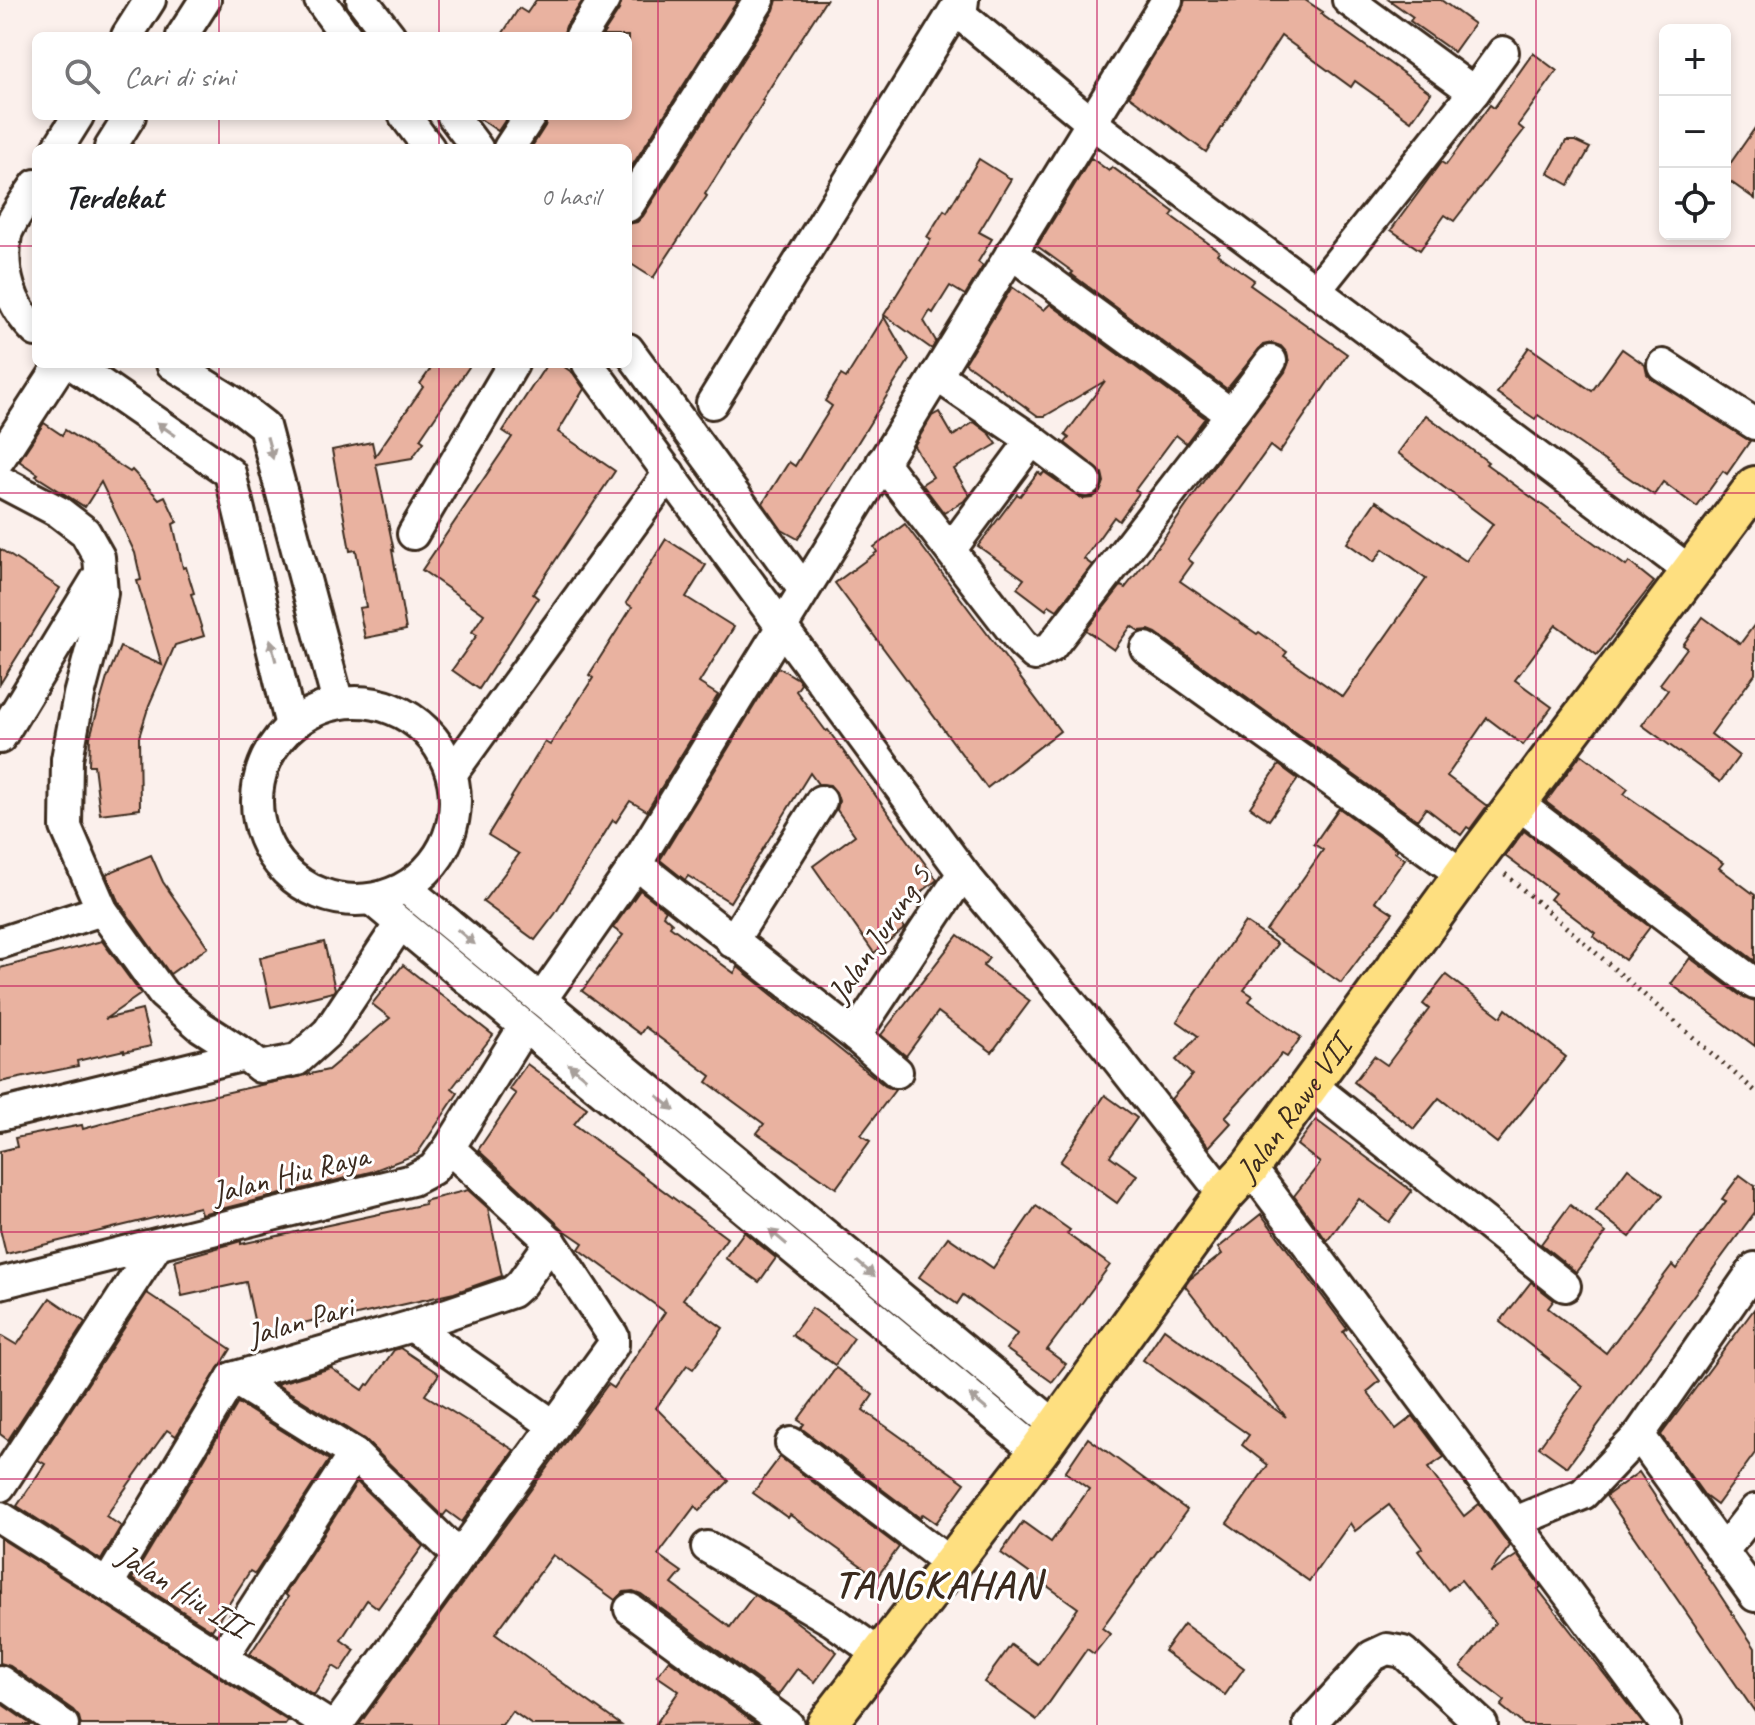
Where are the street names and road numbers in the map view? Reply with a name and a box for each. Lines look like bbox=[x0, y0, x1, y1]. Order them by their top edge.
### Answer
street label: Jalan Jurung 5 bbox=[817, 856, 941, 1012]
street label: Jalan Rawe VII bbox=[1226, 1023, 1363, 1191]
street label: Jalan Hiu Raya bbox=[206, 1134, 375, 1214]
street label: Jalan Pari bbox=[241, 1285, 361, 1356]
street label: Jalan Hiu III bbox=[108, 1534, 261, 1650]

